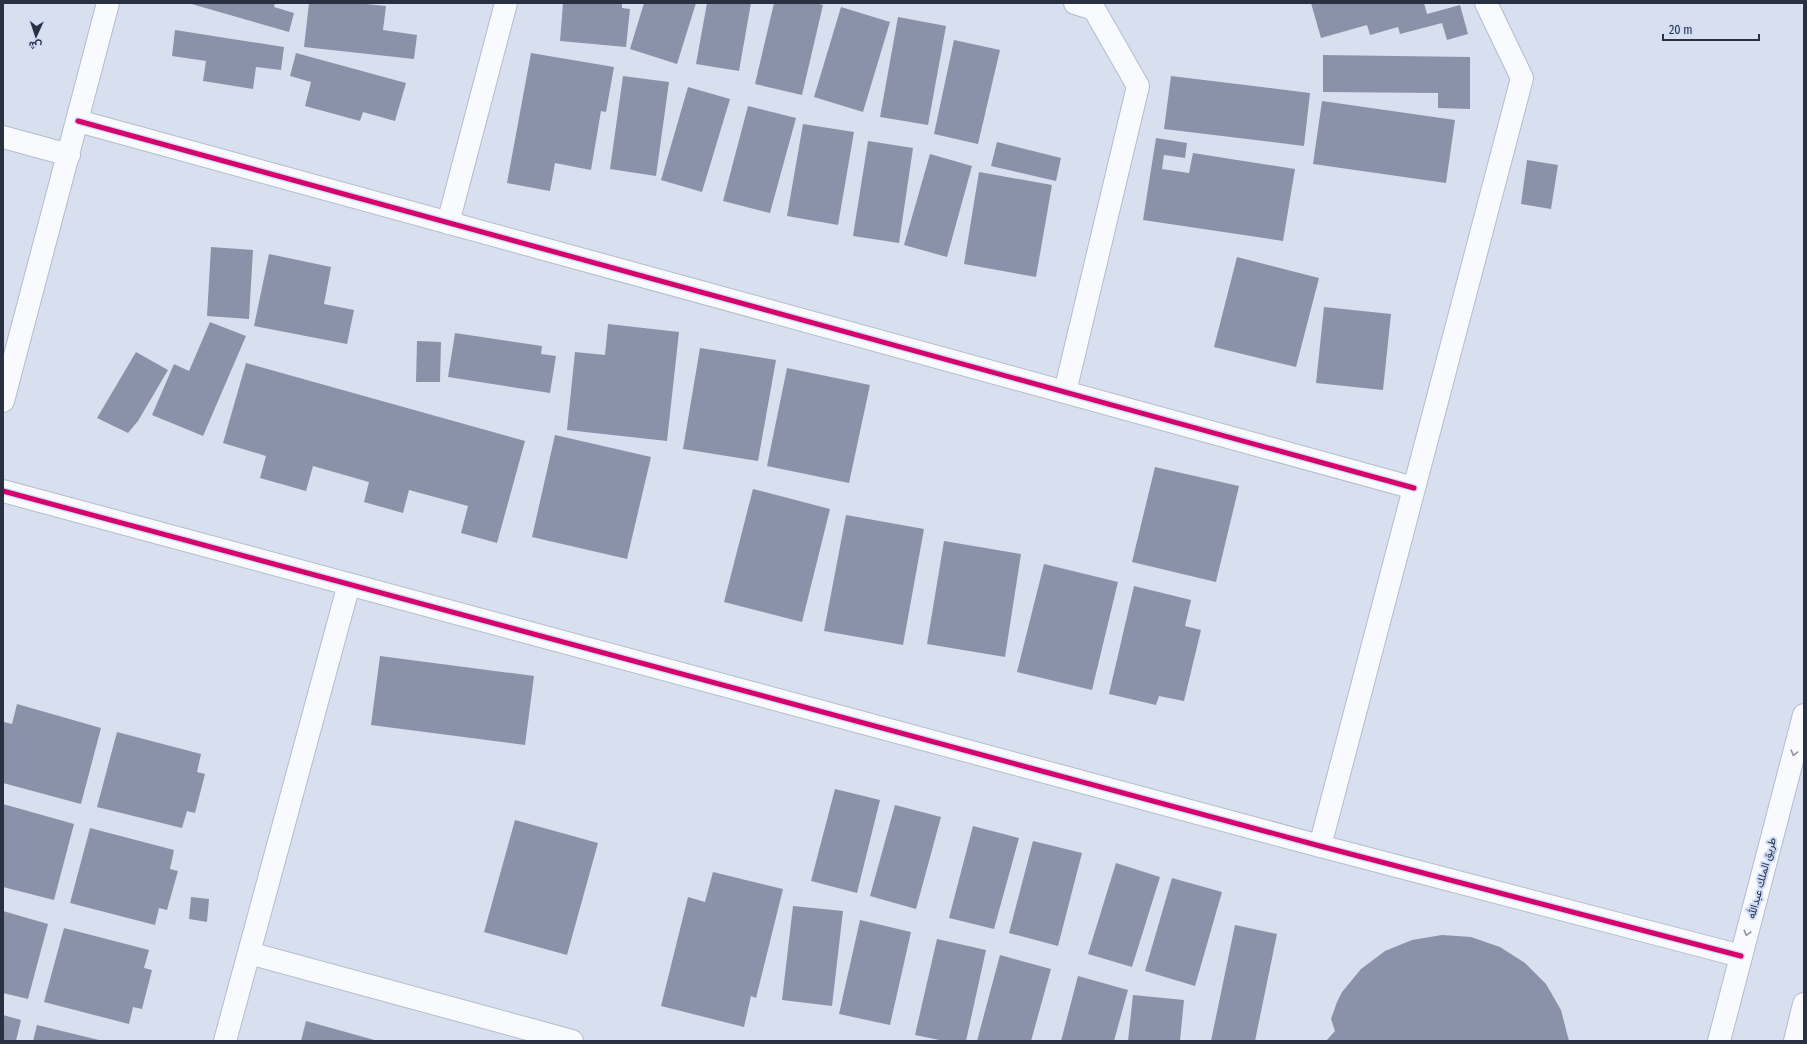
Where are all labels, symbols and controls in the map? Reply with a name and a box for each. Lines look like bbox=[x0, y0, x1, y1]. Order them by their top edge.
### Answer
north arrow bbox=[16, 16, 56, 56]
scale bar bbox=[1663, 16, 1759, 42]
text: 20 m bbox=[1669, 23, 1693, 37]
text: ش bbox=[29, 39, 42, 52]
one-way arrow bbox=[1790, 749, 1799, 756]
street label: طريق الملك عبدالله bbox=[1745, 836, 1779, 920]
one-way arrow bbox=[1743, 929, 1752, 936]

